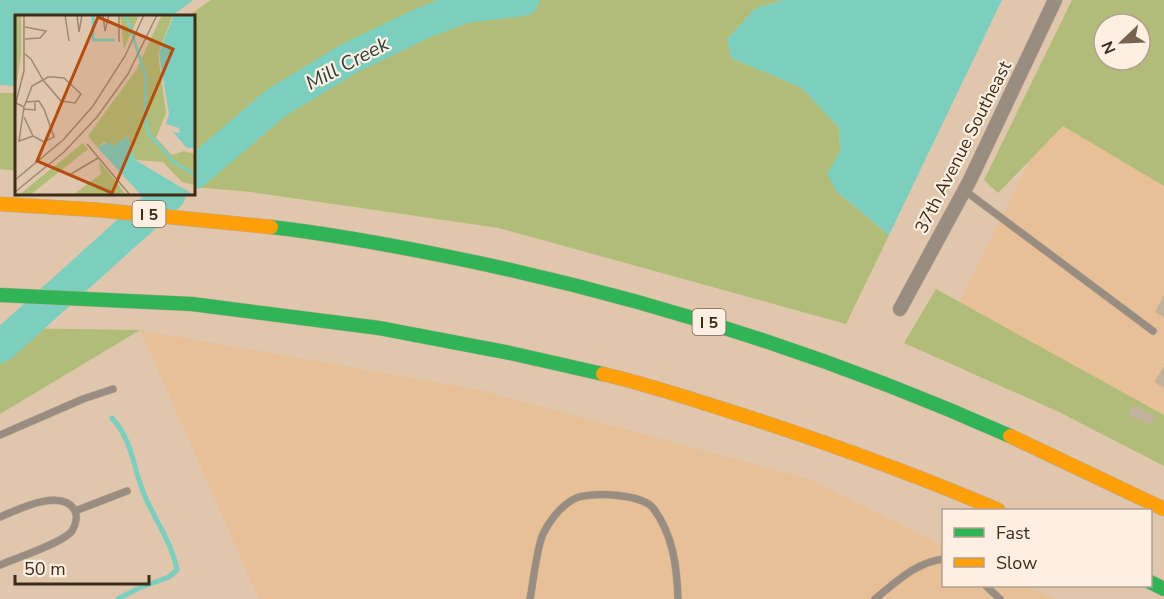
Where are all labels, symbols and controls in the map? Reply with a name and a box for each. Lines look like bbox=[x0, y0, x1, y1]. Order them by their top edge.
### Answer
north arrow bbox=[1092, 12, 1152, 72]
inset map bbox=[15, 15, 195, 195]
water label: Mill Creek bbox=[301, 30, 394, 97]
text: N bbox=[1097, 38, 1122, 57]
street label: 37th Avenue Southeast bbox=[909, 56, 1017, 237]
road number: I 5 bbox=[132, 201, 166, 227]
road number: I 5 bbox=[692, 309, 726, 335]
legend bbox=[942, 509, 1152, 587]
text: Fast bbox=[996, 521, 1031, 545]
scale bar bbox=[15, 548, 148, 586]
text: Slow bbox=[996, 551, 1037, 575]
text: 50 m bbox=[24, 557, 66, 581]

